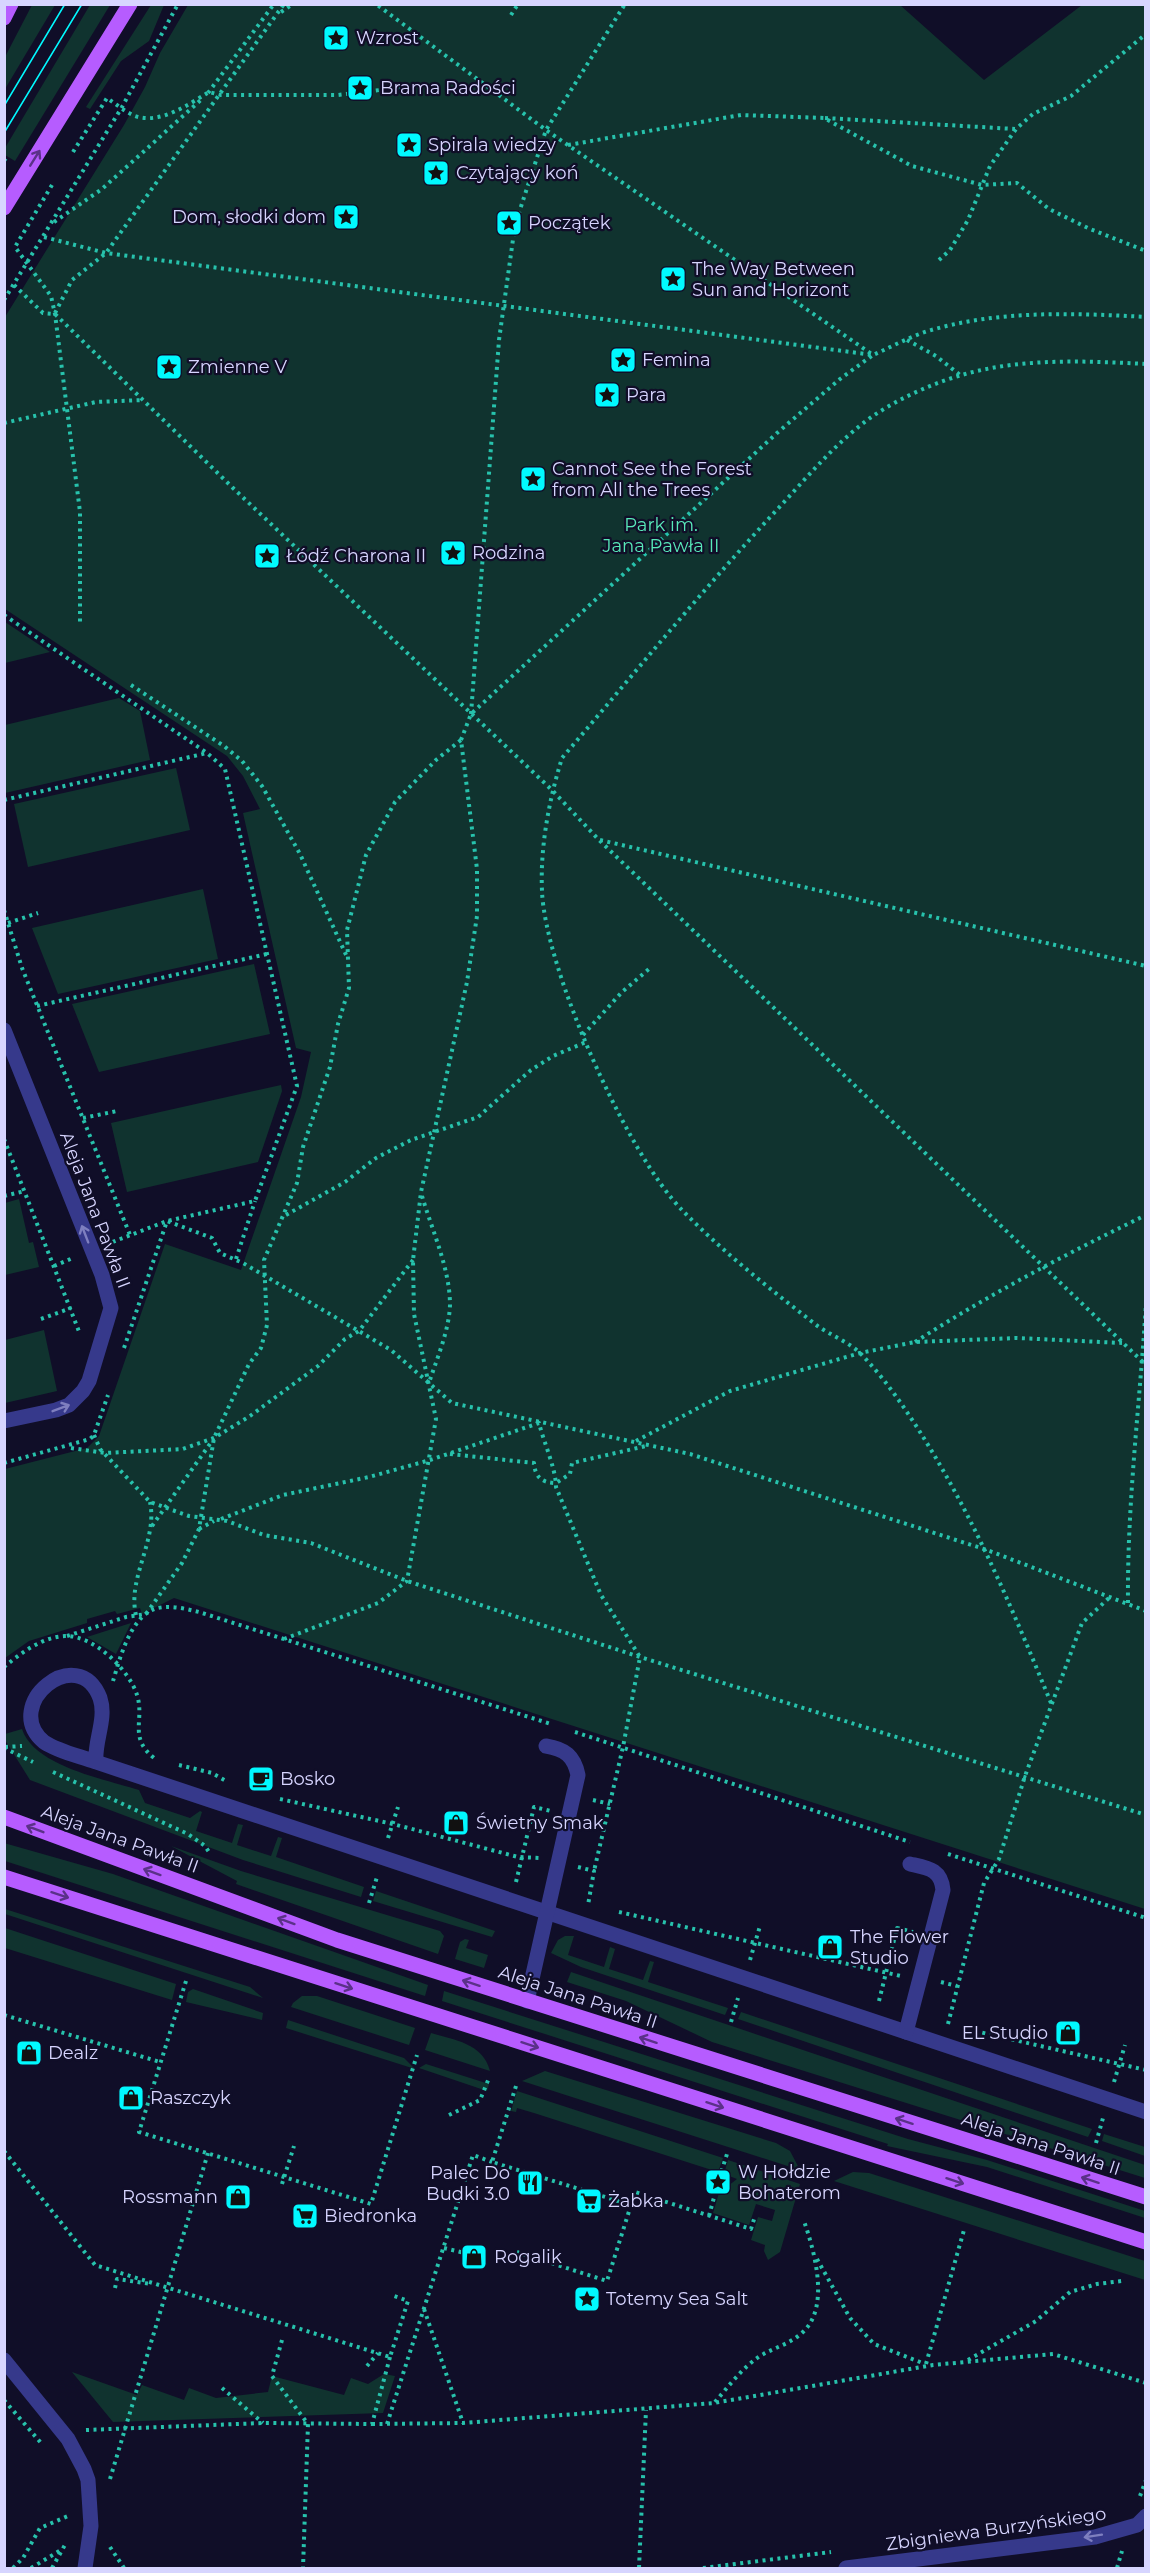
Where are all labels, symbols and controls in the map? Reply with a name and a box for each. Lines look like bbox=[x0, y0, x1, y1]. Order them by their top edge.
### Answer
place icon: Wzrost bbox=[321, 23, 351, 53]
place label: Wzrost bbox=[356, 27, 419, 49]
place icon: Brama Radości bbox=[345, 73, 375, 103]
place label: Brama Radości bbox=[380, 77, 516, 99]
place icon: Spirala wiedzy bbox=[394, 130, 424, 160]
place label: Spirala wiedzy bbox=[428, 134, 556, 156]
one-way arrow bbox=[29, 150, 42, 167]
place icon: Czytający koń bbox=[421, 158, 451, 188]
place label: Czytający koń bbox=[456, 162, 579, 184]
place icon: Dom, słodki dom bbox=[331, 202, 361, 232]
place label: Dom, słodki dom bbox=[172, 206, 326, 228]
place icon: Początek bbox=[494, 208, 524, 238]
place label: Początek bbox=[528, 212, 611, 234]
place label: The Way Between Sun and Horizont bbox=[692, 258, 855, 301]
place icon: The Way Between Sun and Horizont bbox=[658, 264, 688, 294]
place icon: Femina bbox=[608, 345, 638, 375]
place label: Femina bbox=[642, 349, 711, 371]
place icon: Zmienne V bbox=[154, 352, 184, 382]
place label: Zmienne V bbox=[188, 356, 287, 378]
place icon: Para bbox=[592, 380, 622, 410]
place label: Para bbox=[626, 384, 666, 406]
place label: Cannot See the Forest from All the Trees bbox=[552, 458, 752, 501]
place icon: Cannot See the Forest from All the Trees bbox=[518, 464, 548, 494]
park label: Park im. Jana Pawła II bbox=[601, 514, 720, 557]
place icon: Rodzina bbox=[438, 538, 468, 568]
place icon: Łódź Charona II bbox=[252, 541, 282, 571]
place label: Rodzina bbox=[472, 542, 545, 564]
place label: Łódź Charona II bbox=[286, 545, 426, 567]
street label: Aleja Jana Pawła II bbox=[55, 1129, 135, 1291]
one-way arrow bbox=[79, 1225, 90, 1243]
one-way arrow bbox=[51, 1401, 70, 1412]
cafe icon: Bosko bbox=[246, 1764, 276, 1794]
place label: Bosko bbox=[280, 1768, 335, 1790]
street label: Aleja Jana Pawła II bbox=[38, 1800, 202, 1878]
shop icon: Świetny Smak bbox=[441, 1808, 471, 1838]
place label: Świetny Smak bbox=[476, 1812, 604, 1834]
one-way arrow bbox=[27, 1823, 45, 1834]
one-way arrow bbox=[143, 1865, 162, 1876]
one-way arrow bbox=[50, 1890, 69, 1901]
one-way arrow bbox=[277, 1915, 296, 1926]
place label: The Flower Studio bbox=[850, 1926, 949, 1969]
shop icon: The Flower Studio bbox=[815, 1932, 845, 1962]
street label: Aleja Jana Pawła II bbox=[496, 1961, 660, 2033]
one-way arrow bbox=[462, 1977, 481, 1988]
one-way arrow bbox=[334, 1981, 353, 1992]
shop icon: EL Studio bbox=[1053, 2018, 1083, 2048]
place label: EL Studio bbox=[962, 2022, 1048, 2044]
one-way arrow bbox=[639, 2034, 658, 2045]
shop icon: Dealz bbox=[14, 2038, 44, 2068]
one-way arrow bbox=[520, 2040, 539, 2051]
place label: Dealz bbox=[48, 2042, 98, 2064]
shop icon: Raszczyk bbox=[116, 2083, 146, 2113]
place label: Raszczyk bbox=[150, 2087, 231, 2109]
one-way arrow bbox=[705, 2100, 724, 2111]
street label: Aleja Jana Pawła II bbox=[959, 2108, 1123, 2180]
one-way arrow bbox=[895, 2115, 914, 2126]
place label: W Hołdzie Bohaterom bbox=[738, 2161, 841, 2204]
place label: Palec Do Budki 3.0 bbox=[426, 2162, 510, 2205]
place icon: W Hołdzie Bohaterom bbox=[703, 2167, 733, 2197]
restaurant icon: Palec Do Budki 3.0 bbox=[515, 2168, 545, 2198]
one-way arrow bbox=[1081, 2174, 1100, 2185]
one-way arrow bbox=[945, 2176, 964, 2187]
shop icon: Rossmann bbox=[223, 2182, 253, 2212]
place label: Rossmann bbox=[122, 2186, 218, 2208]
supermarket icon: Żabka bbox=[574, 2186, 604, 2216]
place label: Żabka bbox=[608, 2190, 664, 2212]
supermarket icon: Biedronka bbox=[290, 2201, 320, 2231]
place label: Biedronka bbox=[324, 2205, 417, 2227]
shop icon: Rogalik bbox=[459, 2242, 489, 2272]
place label: Rogalik bbox=[494, 2246, 562, 2268]
place icon: Totemy Sea Salt bbox=[572, 2284, 602, 2314]
place label: Totemy Sea Salt bbox=[606, 2288, 748, 2310]
street label: Zbigniewa Burzyńskiego bbox=[884, 2503, 1108, 2555]
one-way arrow bbox=[1083, 2531, 1103, 2542]

